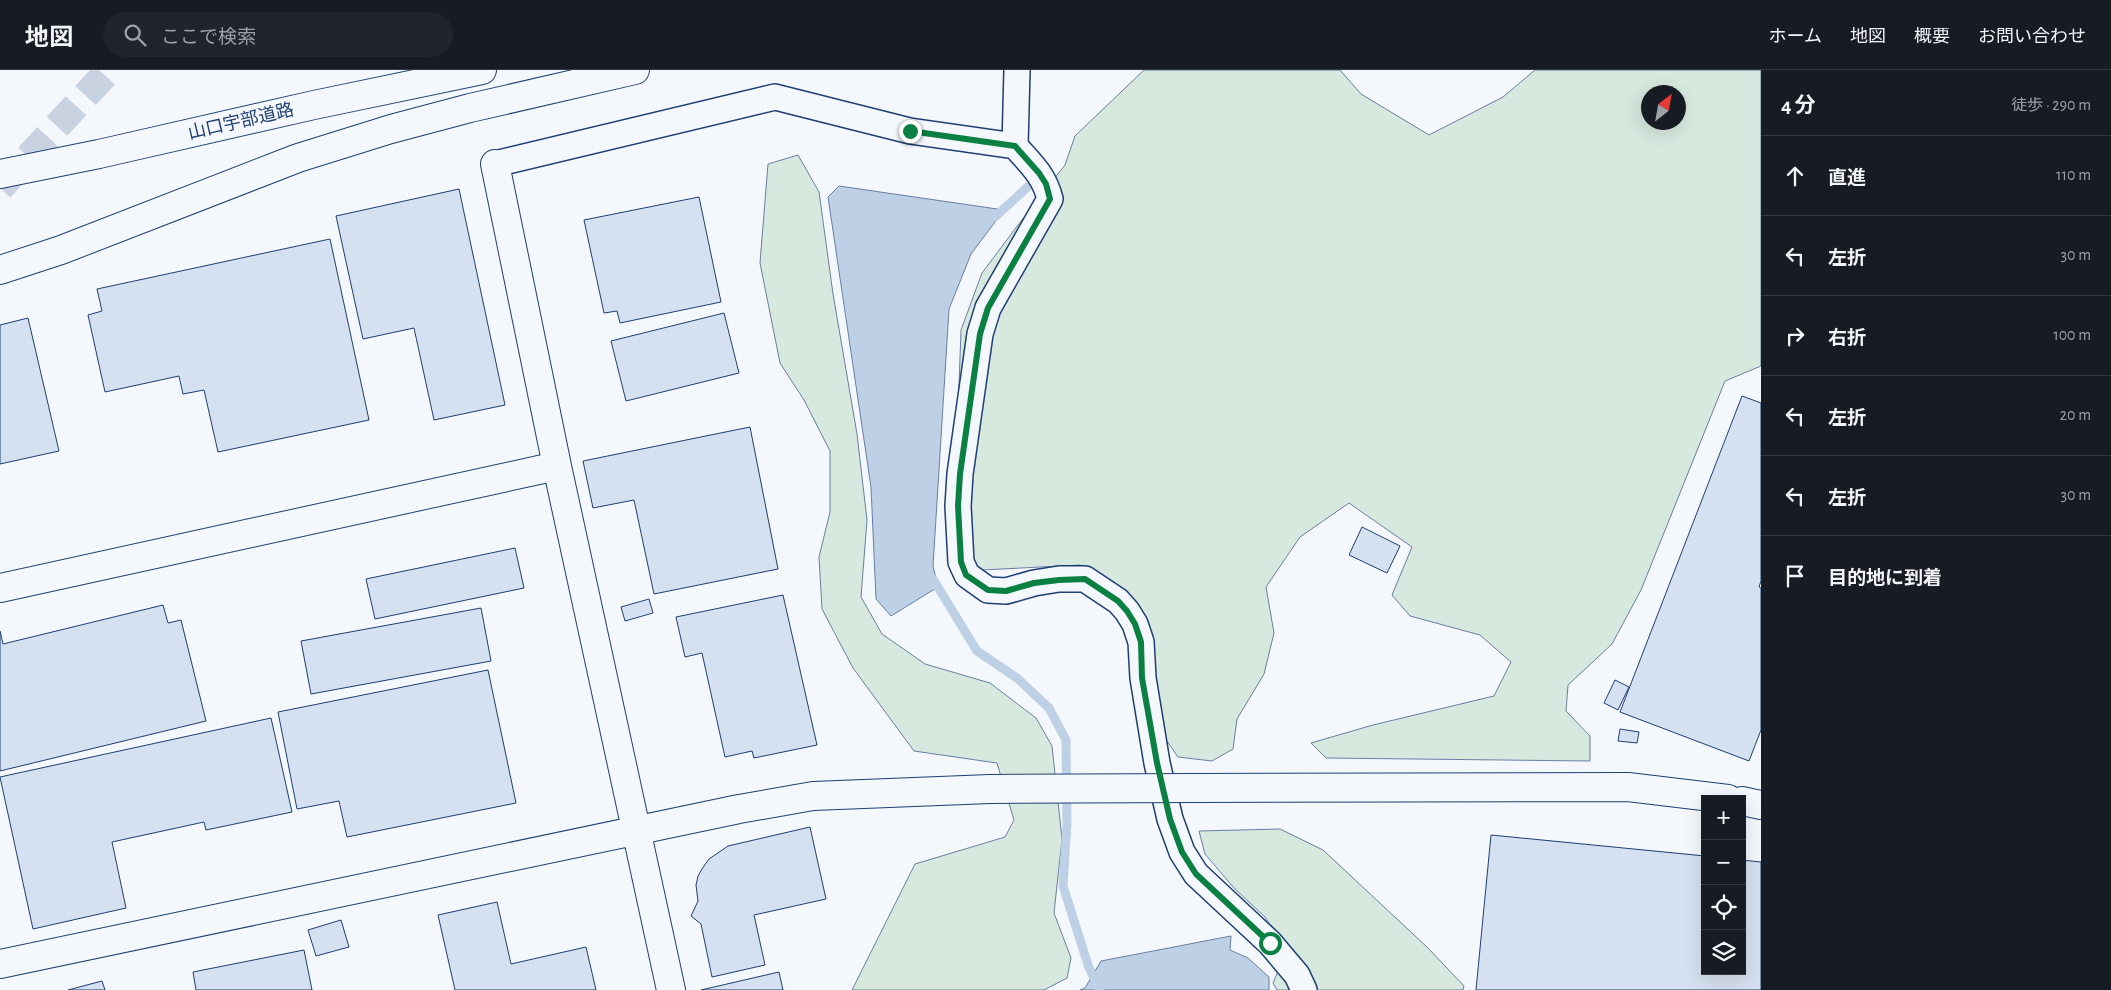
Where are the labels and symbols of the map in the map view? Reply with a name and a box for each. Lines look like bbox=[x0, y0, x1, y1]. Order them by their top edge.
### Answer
north arrow bbox=[1641, 85, 1686, 130]
street label: 山口宇部道路 bbox=[186, 99, 296, 143]
route end bbox=[899, 120, 922, 143]
route start bbox=[1259, 932, 1282, 955]

